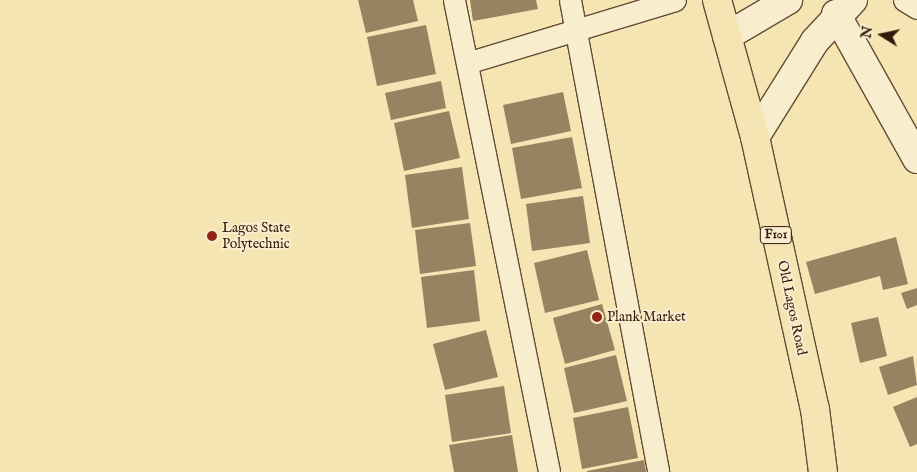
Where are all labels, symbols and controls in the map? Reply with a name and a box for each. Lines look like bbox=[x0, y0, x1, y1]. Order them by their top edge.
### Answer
north arrow bbox=[857, 10, 907, 60]
text: N bbox=[857, 25, 877, 40]
place label: Lagos State Polytechnic bbox=[222, 220, 290, 252]
road number: F101 bbox=[760, 226, 792, 244]
marker: Lagos State Polytechnic bbox=[206, 230, 218, 242]
street label: Old Lagos Road bbox=[774, 259, 810, 357]
place label: Plank Market bbox=[607, 309, 686, 325]
marker: Plank Market bbox=[591, 311, 603, 323]

